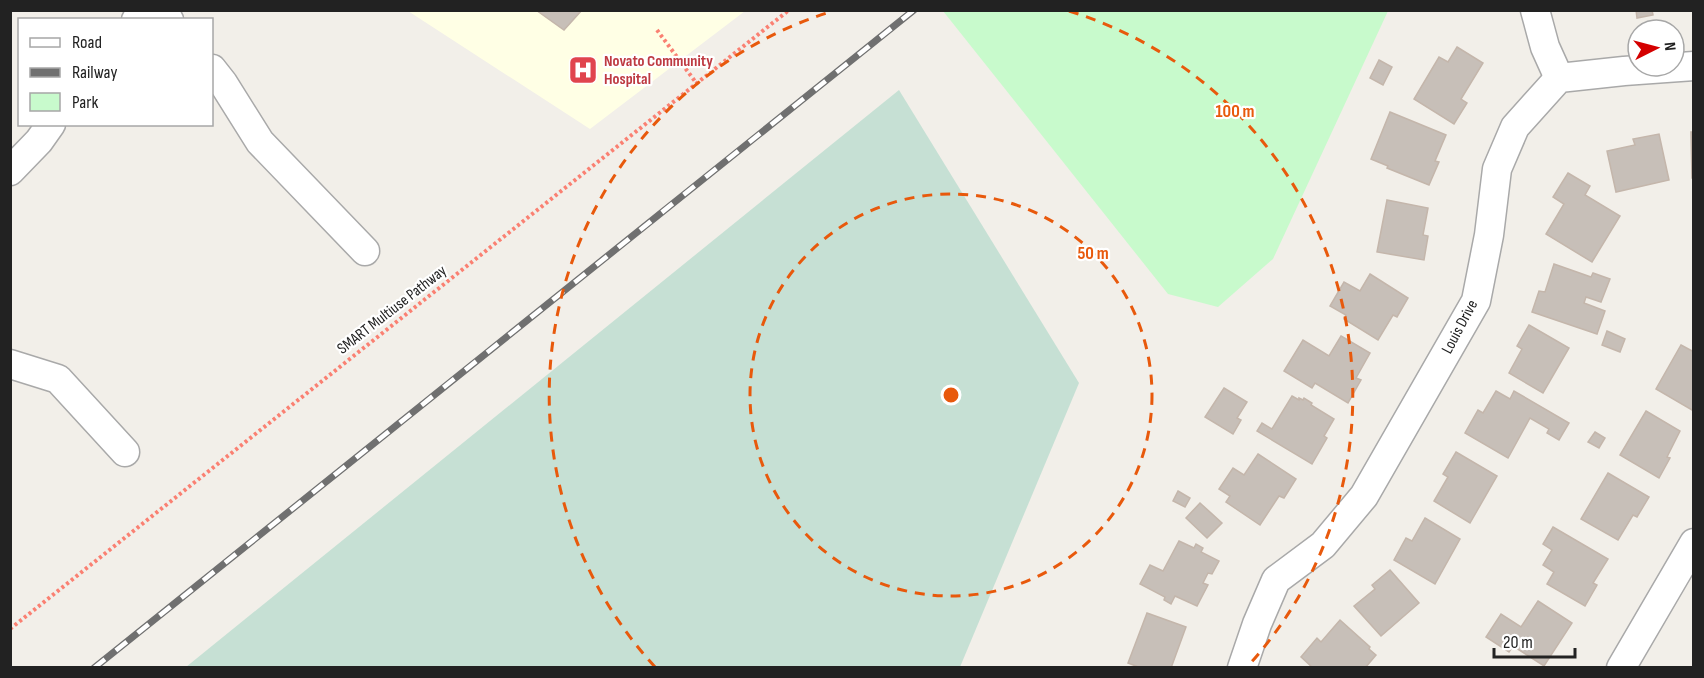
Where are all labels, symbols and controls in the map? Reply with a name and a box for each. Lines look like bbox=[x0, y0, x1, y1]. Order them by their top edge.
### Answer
legend bbox=[18, 18, 213, 126]
north arrow bbox=[1626, 18, 1686, 78]
text: Road bbox=[72, 32, 102, 53]
text: N bbox=[1660, 41, 1679, 52]
place label: Novato Community Hospital bbox=[604, 52, 713, 89]
hospital icon: Novato Community Hospital bbox=[567, 54, 599, 86]
text: Railway bbox=[72, 62, 117, 83]
text: Park bbox=[72, 92, 98, 113]
text: 100 m bbox=[1216, 101, 1255, 122]
text: 50 m bbox=[1077, 243, 1109, 264]
street label: SMART Multiuse Pathway bbox=[334, 261, 450, 359]
street label: Louis Drive bbox=[1438, 297, 1482, 357]
centre of rings bbox=[941, 385, 961, 405]
scale bar bbox=[1494, 621, 1575, 659]
text: 20 m bbox=[1503, 632, 1533, 653]

